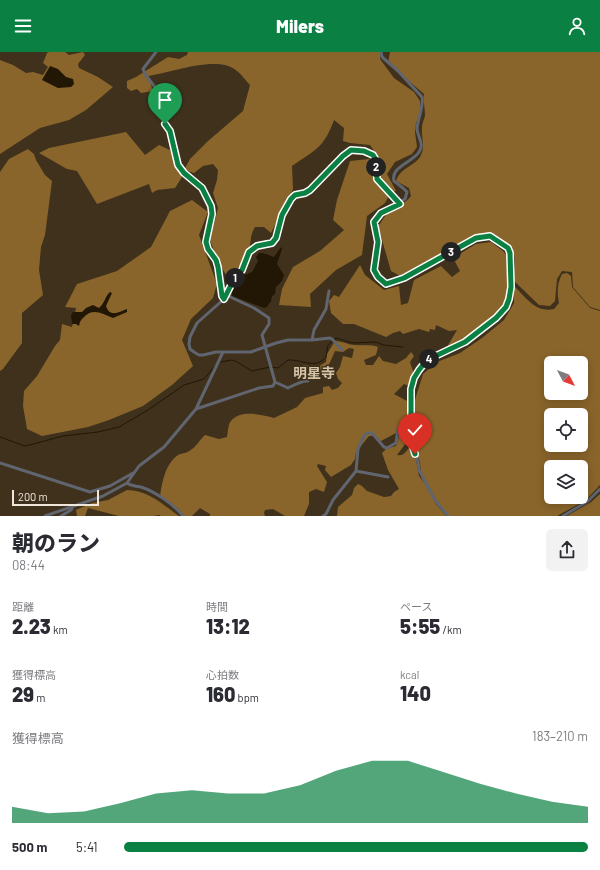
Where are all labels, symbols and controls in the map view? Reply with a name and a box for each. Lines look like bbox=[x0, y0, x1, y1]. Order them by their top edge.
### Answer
icon: menu bbox=[12, 15, 34, 37]
text: Milers bbox=[276, 15, 324, 37]
icon: person bbox=[566, 15, 588, 37]
pin bbox=[148, 83, 182, 124]
icon: arrive bbox=[154, 89, 176, 111]
pin: 2 bbox=[366, 157, 386, 177]
text: 2 bbox=[373, 160, 379, 173]
pin: 3 bbox=[441, 242, 461, 262]
text: 3 bbox=[448, 245, 454, 258]
pin: 1 bbox=[225, 268, 245, 288]
text: 1 bbox=[233, 271, 237, 284]
pin: 4 bbox=[419, 349, 439, 369]
text: 4 bbox=[426, 352, 432, 365]
north arrow bbox=[544, 356, 588, 400]
map controls bbox=[544, 356, 588, 504]
district label: 明星寺 bbox=[293, 364, 335, 381]
button: locate bbox=[544, 408, 588, 452]
pin bbox=[398, 413, 432, 454]
icon: check bbox=[404, 419, 426, 441]
button: layers bbox=[544, 460, 588, 504]
scale bar bbox=[12, 488, 99, 507]
text: 200 m bbox=[18, 490, 48, 503]
text: 朝のラン bbox=[12, 529, 100, 555]
button: share bbox=[546, 529, 588, 571]
text: 08:44 bbox=[12, 557, 45, 573]
text: 距離 bbox=[12, 600, 34, 613]
text: 時間 bbox=[206, 600, 228, 613]
text: ペース bbox=[400, 600, 432, 613]
text: 2.23 bbox=[12, 614, 51, 638]
text: 13:12 bbox=[206, 614, 250, 638]
text: 5:55 bbox=[400, 614, 440, 638]
text: km bbox=[51, 623, 68, 636]
text: /km bbox=[440, 623, 462, 636]
text: 獲得標高 bbox=[12, 668, 56, 681]
text: 心拍数 bbox=[206, 668, 239, 681]
text: kcal bbox=[400, 668, 419, 681]
text: 140 bbox=[400, 681, 431, 705]
text: 29 bbox=[12, 682, 34, 706]
text: 160 bbox=[206, 682, 235, 706]
text: m bbox=[34, 691, 45, 704]
text: bpm bbox=[235, 691, 259, 704]
text: 183–210 m bbox=[532, 728, 588, 744]
text: 獲得標高 bbox=[12, 730, 64, 746]
text: 500 m bbox=[12, 839, 47, 855]
text: 5:41 bbox=[76, 839, 98, 855]

